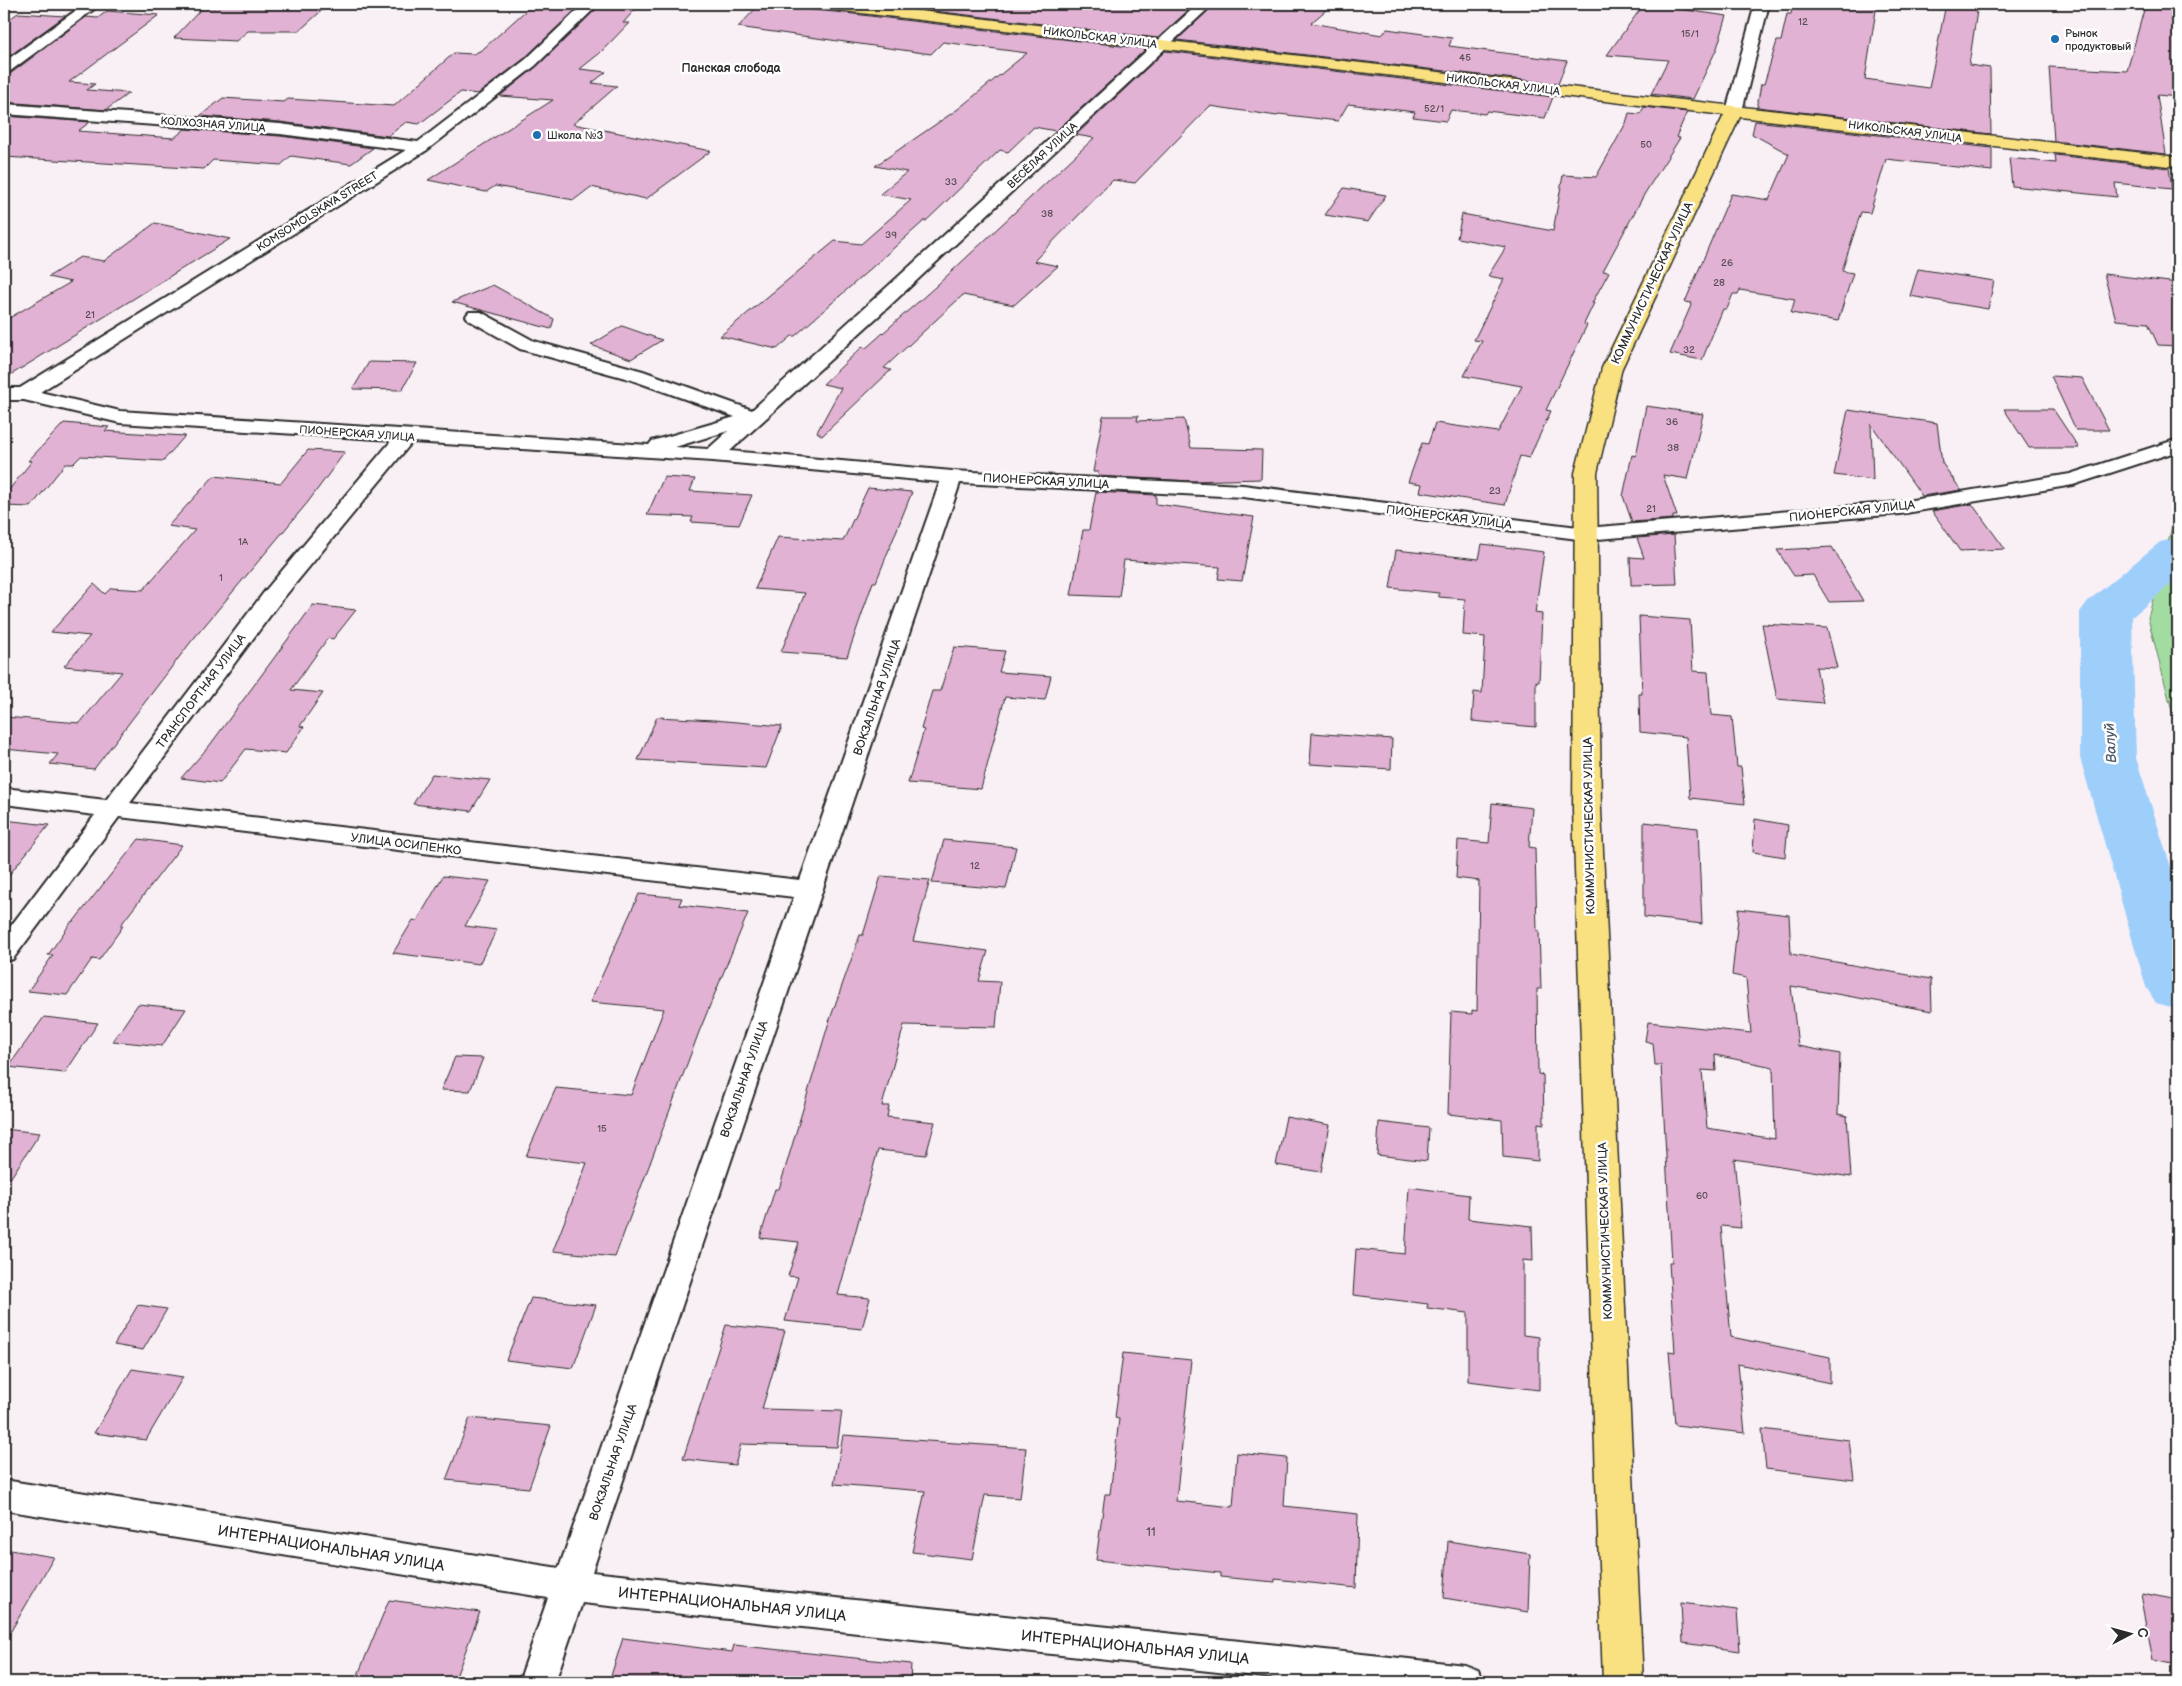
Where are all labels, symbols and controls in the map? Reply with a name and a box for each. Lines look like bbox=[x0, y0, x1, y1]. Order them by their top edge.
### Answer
house number: 12 bbox=[1798, 16, 1808, 28]
street label: НИКОЛЬСКАЯ УЛИЦА bbox=[1042, 24, 1158, 51]
place label: Рынок продуктовый bbox=[2065, 27, 2131, 53]
house number: 15/1 bbox=[1681, 28, 1699, 40]
marker: Рынок продуктовый bbox=[2049, 33, 2061, 45]
house number: 45 bbox=[1459, 52, 1471, 64]
district label: Панская слобода bbox=[681, 61, 782, 76]
street label: НИКОЛЬСКАЯ УЛИЦА bbox=[1445, 71, 1561, 98]
house number: 52/1 bbox=[1424, 103, 1444, 115]
street label: КОЛХОЗНАЯ УЛИЦА bbox=[160, 114, 266, 135]
street label: НИКОЛЬСКАЯ УЛИЦА bbox=[1847, 118, 1963, 145]
street label: ВЕСЁЛАЯ УЛИЦА bbox=[1004, 119, 1080, 191]
marker: Школа №3 bbox=[531, 129, 543, 141]
place label: Школа №3 bbox=[547, 129, 603, 142]
house number: 50 bbox=[1640, 139, 1652, 151]
street label: KOMSOMOLSKAYA STREET bbox=[254, 168, 381, 254]
house number: 33 bbox=[945, 176, 957, 188]
street label: КОММУНИСТИЧЕСКАЯ УЛИЦА bbox=[1608, 199, 1697, 367]
house number: 38 bbox=[1041, 208, 1053, 220]
house number: 39 bbox=[885, 229, 897, 241]
house number: 26 bbox=[1721, 257, 1733, 269]
house number: 28 bbox=[1713, 277, 1725, 289]
house number: 21 bbox=[85, 309, 95, 321]
house number: 32 bbox=[1683, 344, 1695, 356]
house number: 36 bbox=[1666, 416, 1678, 428]
street label: ПИОНЕРСКАЯ УЛИЦА bbox=[299, 423, 416, 444]
house number: 38 bbox=[1667, 442, 1679, 454]
street label: ПИОНЕРСКАЯ УЛИЦА bbox=[982, 471, 1110, 492]
house number: 23 bbox=[1489, 485, 1501, 497]
street label: ПИОНЕРСКАЯ УЛИЦА bbox=[1788, 497, 1916, 526]
street label: ПИОНЕРСКАЯ УЛИЦА bbox=[1385, 502, 1513, 533]
house number: 21 bbox=[1646, 503, 1656, 515]
house number: 1А bbox=[238, 536, 249, 548]
house number: 1 bbox=[219, 572, 223, 584]
street label: ТРАНСПОРТНАЯ УЛИЦА bbox=[153, 630, 250, 752]
street label: ВОКЗАЛЬНАЯ УЛИЦА bbox=[850, 636, 905, 758]
water label: Валуй bbox=[2101, 723, 2120, 763]
street label: КОММУНИСТИЧЕСКАЯ УЛИЦА bbox=[1580, 737, 1599, 915]
street label: УЛИЦА ОСИПЕНКО bbox=[350, 830, 463, 859]
house number: 12 bbox=[970, 860, 980, 872]
street label: ВОКЗАЛЬНАЯ УЛИЦА bbox=[717, 1018, 772, 1140]
house number: 15 bbox=[597, 1123, 607, 1135]
street label: КОММУНИСТИЧЕСКАЯ УЛИЦА bbox=[1595, 1141, 1616, 1320]
house number: 60 bbox=[1696, 1190, 1708, 1202]
street label: ВОКЗАЛЬНАЯ УЛИЦА bbox=[586, 1401, 641, 1523]
street label: ИНТЕРНАЦИОНАЛЬНАЯ УЛИЦА bbox=[216, 1521, 447, 1576]
house number: 11 bbox=[1146, 1525, 1156, 1540]
street label: ИНТЕРНАЦИОНАЛЬНАЯ УЛИЦА bbox=[617, 1583, 848, 1626]
north arrow bbox=[2104, 1608, 2154, 1658]
street label: ИНТЕРНАЦИОНАЛЬНАЯ УЛИЦА bbox=[1020, 1626, 1251, 1669]
text: С bbox=[2133, 1627, 2151, 1639]

